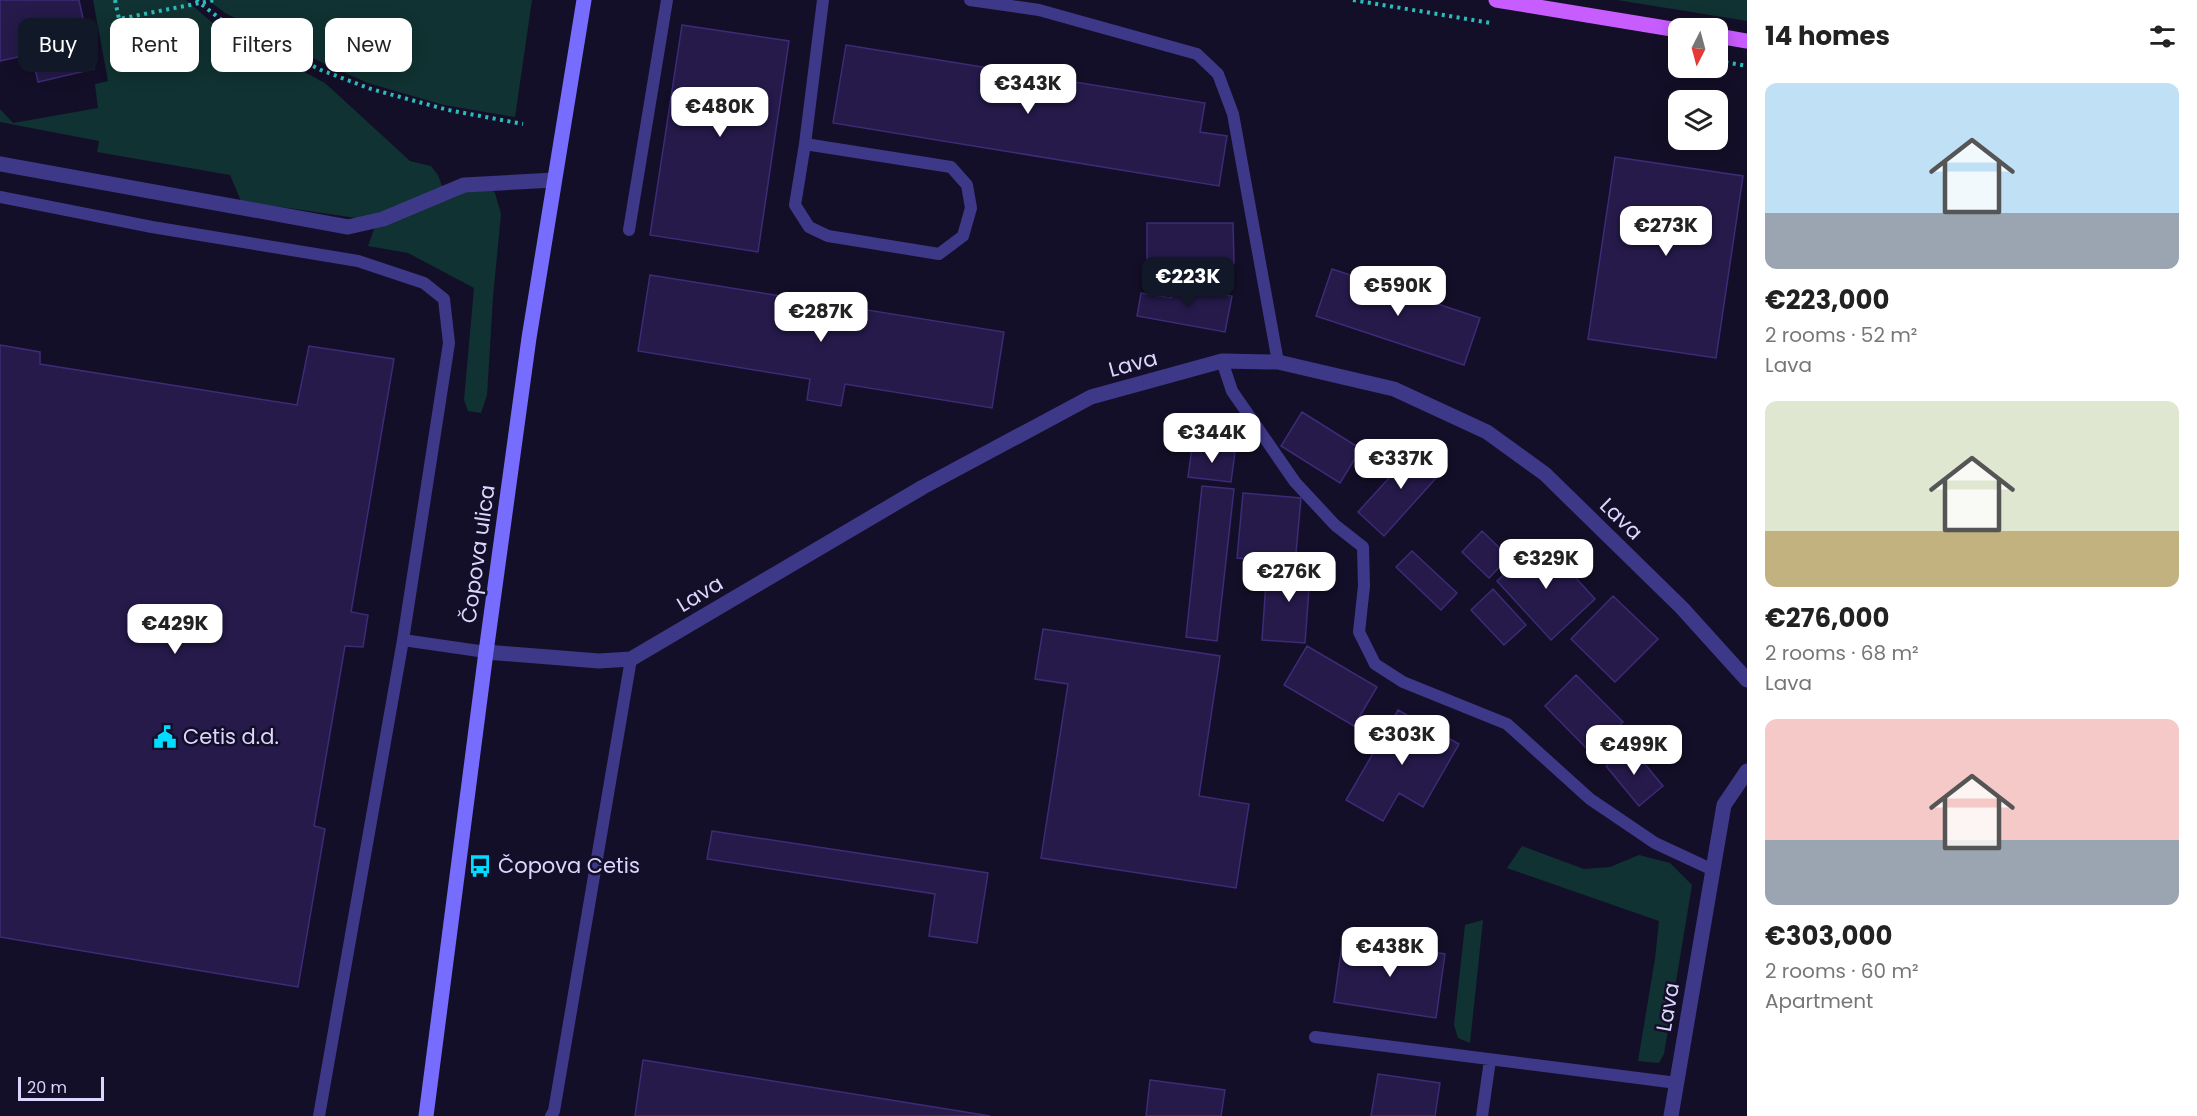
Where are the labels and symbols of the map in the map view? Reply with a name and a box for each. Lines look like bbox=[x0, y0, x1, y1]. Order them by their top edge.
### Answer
north arrow bbox=[1668, 18, 1728, 78]
pin: €343K bbox=[986, 64, 1070, 115]
pin: €480K bbox=[678, 87, 762, 138]
pin: €273K bbox=[1624, 206, 1708, 257]
pin: €223K bbox=[1146, 257, 1230, 308]
pin: €590K bbox=[1356, 266, 1440, 317]
pin: €287K bbox=[779, 292, 863, 343]
street label: Lava bbox=[1105, 343, 1160, 384]
pin: €344K bbox=[1170, 413, 1254, 464]
pin: €337K bbox=[1359, 439, 1443, 490]
street label: Čopova ulica bbox=[453, 483, 502, 625]
street label: Lava bbox=[1594, 491, 1649, 546]
pin: €329K bbox=[1504, 539, 1588, 590]
pin: €276K bbox=[1247, 552, 1331, 603]
street label: Lava bbox=[671, 568, 728, 619]
pin: €429K bbox=[133, 604, 217, 655]
pin: €303K bbox=[1360, 715, 1444, 766]
place label: Cetis d.d. bbox=[183, 722, 279, 751]
public building icon: Cetis d.d. bbox=[152, 724, 178, 750]
pin: €499K bbox=[1592, 725, 1676, 776]
place label: Čopova Cetis bbox=[498, 851, 640, 880]
bus stop icon: Čopova Cetis bbox=[467, 853, 493, 879]
pin: €438K bbox=[1348, 927, 1432, 978]
street label: Lava bbox=[1649, 980, 1686, 1034]
scale bar bbox=[18, 1074, 104, 1102]

